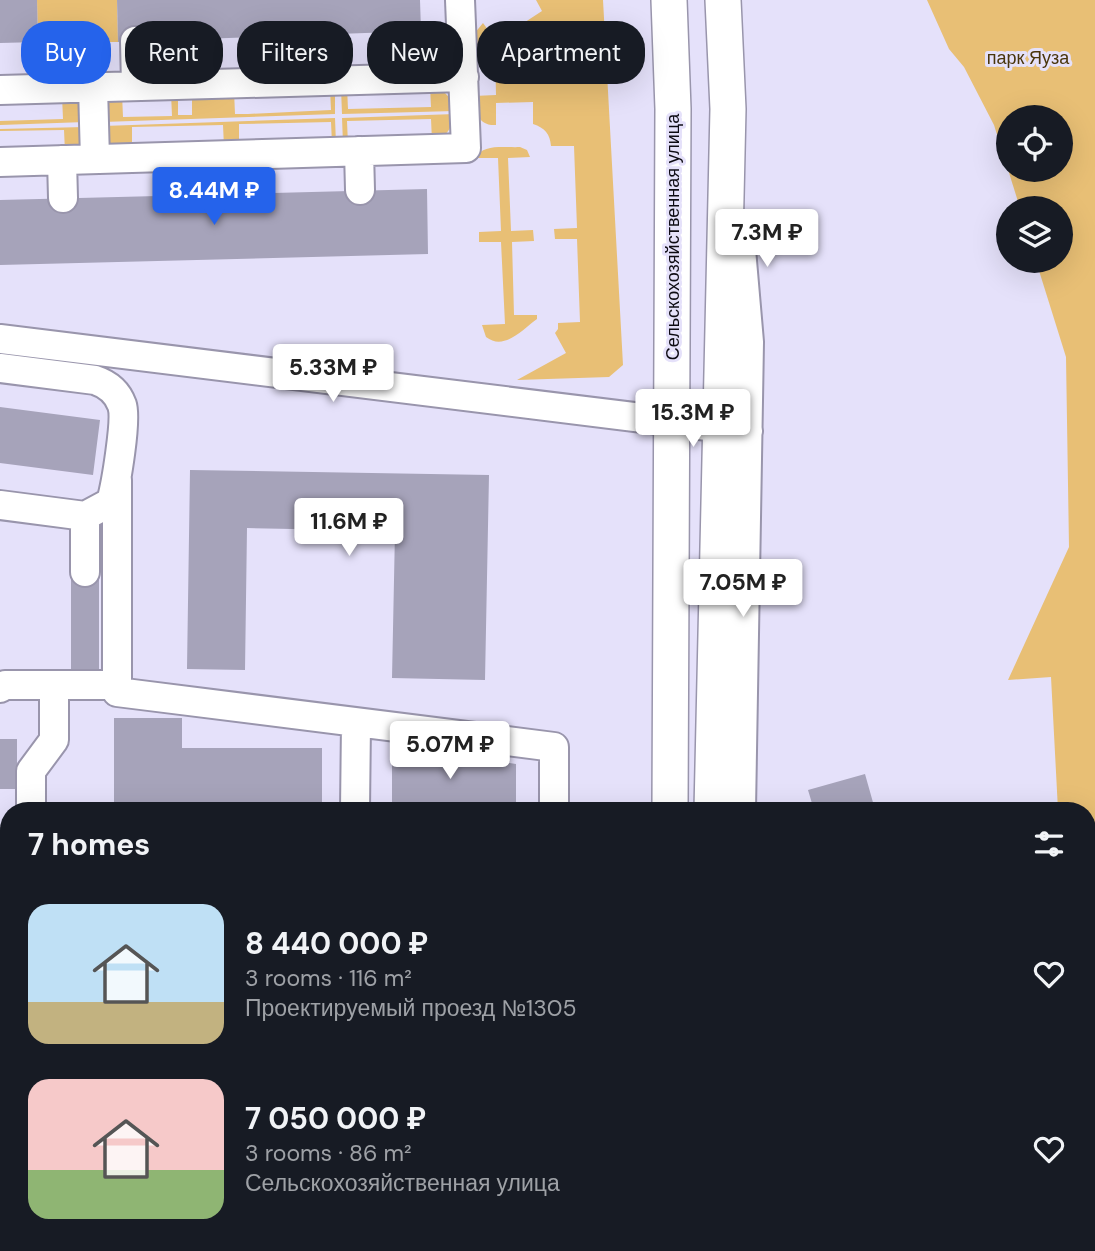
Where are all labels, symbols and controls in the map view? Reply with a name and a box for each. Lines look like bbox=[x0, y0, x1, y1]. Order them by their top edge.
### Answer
chip: Buy bbox=[21, 21, 111, 84]
chip: Rent bbox=[125, 21, 223, 84]
chip: Filters bbox=[237, 21, 353, 84]
chip: New bbox=[367, 21, 463, 84]
chip: Apartment bbox=[477, 21, 645, 84]
park label: парк Яуза bbox=[987, 46, 1070, 70]
map controls bbox=[996, 105, 1073, 273]
button: locate bbox=[996, 105, 1073, 182]
street label: Сельскохозяйственная улица bbox=[661, 113, 685, 360]
pin: 8.44M ₽ bbox=[149, 168, 279, 227]
text: 8.44M ₽ bbox=[168, 175, 260, 205]
button: layers bbox=[996, 196, 1073, 273]
pin: 7.3M ₽ bbox=[710, 210, 824, 269]
text: 7.3M ₽ bbox=[731, 217, 803, 247]
pin: 5.33M ₽ bbox=[268, 344, 398, 404]
text: 5.33M ₽ bbox=[289, 352, 377, 382]
pin: 15.3M ₽ bbox=[628, 390, 758, 449]
text: 15.3M ₽ bbox=[651, 397, 735, 427]
pin: 11.6M ₽ bbox=[284, 498, 414, 558]
text: 11.6M ₽ bbox=[310, 506, 388, 536]
pin: 7.05M ₽ bbox=[678, 560, 808, 619]
text: 7.05M ₽ bbox=[699, 567, 787, 597]
pin: 5.07M ₽ bbox=[385, 722, 515, 781]
text: 5.07M ₽ bbox=[406, 729, 494, 759]
text: 7 homes bbox=[28, 825, 150, 864]
icon: filters bbox=[1030, 825, 1068, 863]
text: 8 440 000 ₽ bbox=[245, 924, 428, 963]
icon: home bbox=[84, 932, 168, 1016]
icon: heart bbox=[1030, 955, 1068, 993]
text: 3 rooms · 116 m² bbox=[245, 963, 412, 993]
text: Проектируемый проезд №1305 bbox=[245, 993, 577, 1023]
text: 7 050 000 ₽ bbox=[245, 1099, 426, 1138]
icon: home bbox=[84, 1107, 168, 1191]
icon: heart bbox=[1030, 1130, 1068, 1168]
text: 3 rooms · 86 m² bbox=[245, 1138, 412, 1168]
text: Сельскохозяйственная улица bbox=[245, 1168, 560, 1198]

